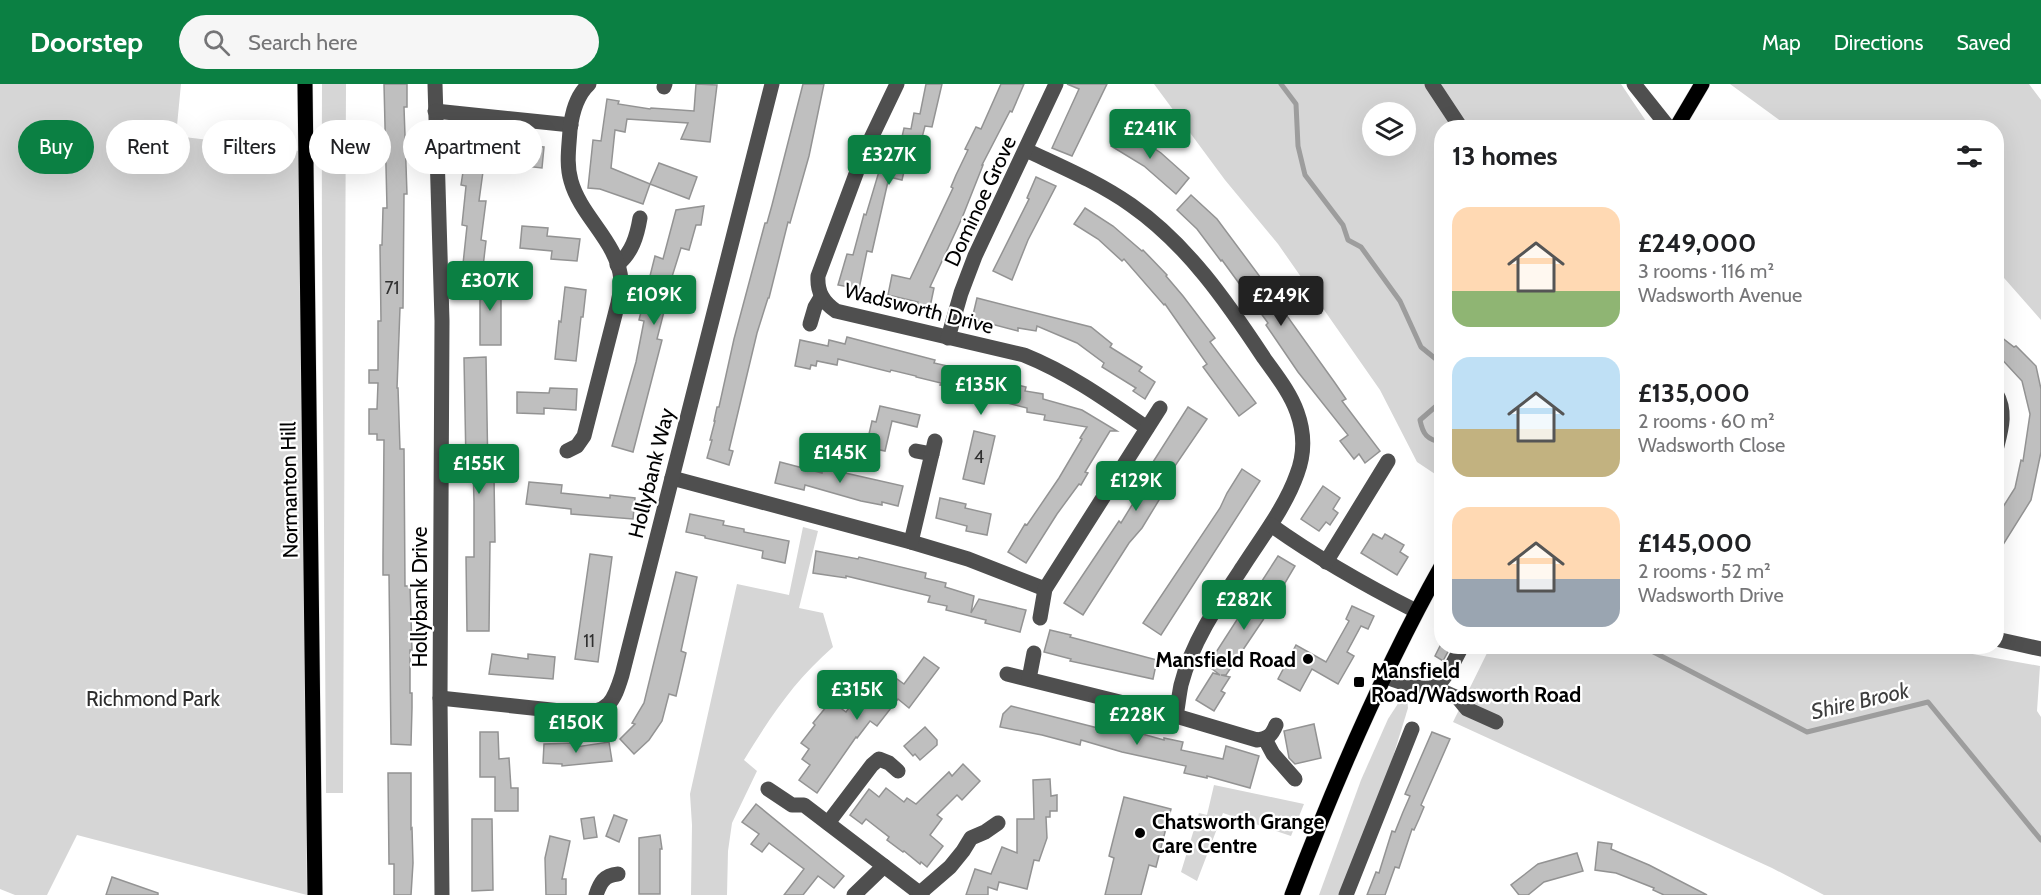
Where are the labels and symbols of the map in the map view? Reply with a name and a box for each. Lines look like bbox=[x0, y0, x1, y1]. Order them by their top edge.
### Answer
pin: £241K bbox=[1108, 109, 1192, 160]
street label: Dominoe Grove bbox=[939, 132, 1021, 270]
pin: £327K bbox=[847, 135, 931, 186]
pin: £307K bbox=[448, 261, 532, 312]
pin: £109K bbox=[612, 275, 696, 326]
pin: £249K bbox=[1239, 276, 1323, 327]
house number: 71 bbox=[385, 277, 399, 299]
street label: Wadsworth Drive bbox=[842, 277, 997, 339]
pin: £135K bbox=[939, 365, 1023, 416]
street label: Hollybank Way bbox=[623, 405, 679, 541]
street label: Normanton Hill bbox=[275, 421, 303, 559]
pin: £145K bbox=[798, 433, 882, 484]
pin: £155K bbox=[437, 444, 521, 495]
house number: 4 bbox=[974, 446, 984, 468]
pin: £129K bbox=[1094, 461, 1178, 512]
street label: Hollybank Drive bbox=[407, 526, 432, 668]
pin: £282K bbox=[1202, 580, 1286, 631]
house number: 11 bbox=[583, 630, 595, 652]
place label: Mansfield Road bbox=[1155, 647, 1296, 672]
marker: Mansfield Road bbox=[1301, 652, 1315, 666]
place label: Mansfield Road/Wadsworth Road bbox=[1371, 658, 1581, 707]
pin: £315K bbox=[815, 670, 899, 721]
marker: Mansfield Road/Wadsworth Road bbox=[1352, 675, 1366, 689]
water label: Shire Brook bbox=[1808, 676, 1912, 725]
park label: Richmond Park bbox=[86, 686, 220, 711]
pin: £228K bbox=[1095, 695, 1179, 746]
pin: £150K bbox=[534, 703, 618, 754]
place label: Chatsworth Grange Care Centre bbox=[1152, 809, 1324, 858]
marker: Chatsworth Grange Care Centre bbox=[1133, 826, 1147, 840]

